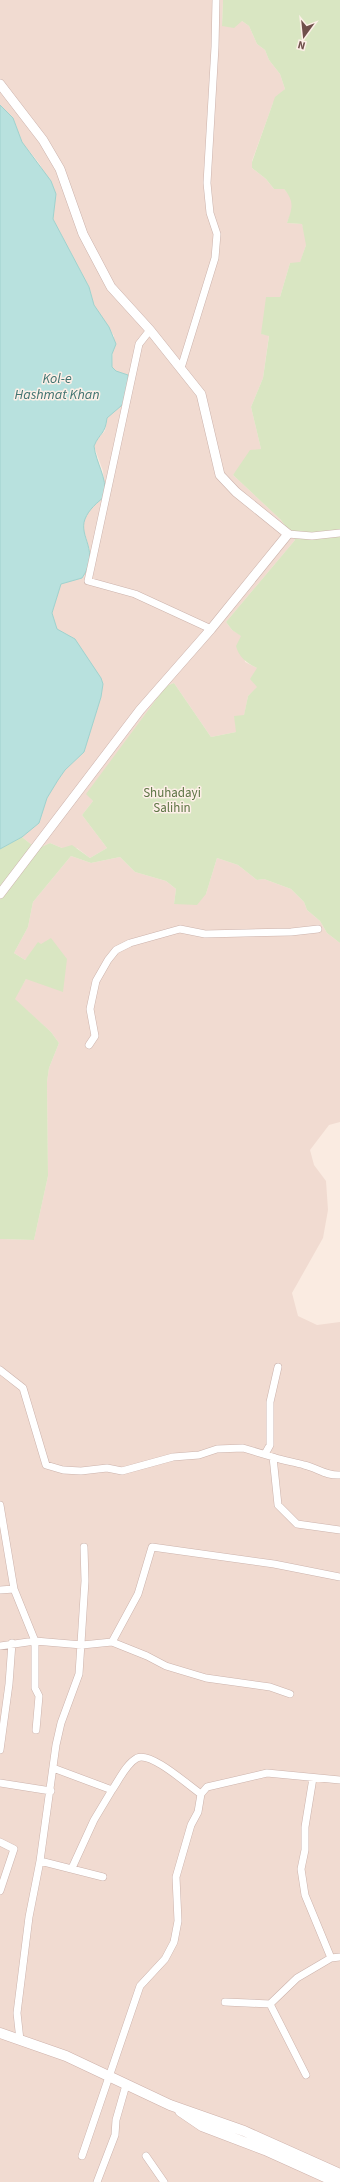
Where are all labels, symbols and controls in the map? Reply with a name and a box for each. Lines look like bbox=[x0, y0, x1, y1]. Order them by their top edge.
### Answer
north arrow bbox=[284, 16, 324, 56]
text: N bbox=[296, 37, 307, 53]
water label: Kol-e Hashmat Khan bbox=[14, 369, 100, 405]
park label: Shuhadayi Salihin bbox=[143, 784, 201, 817]

